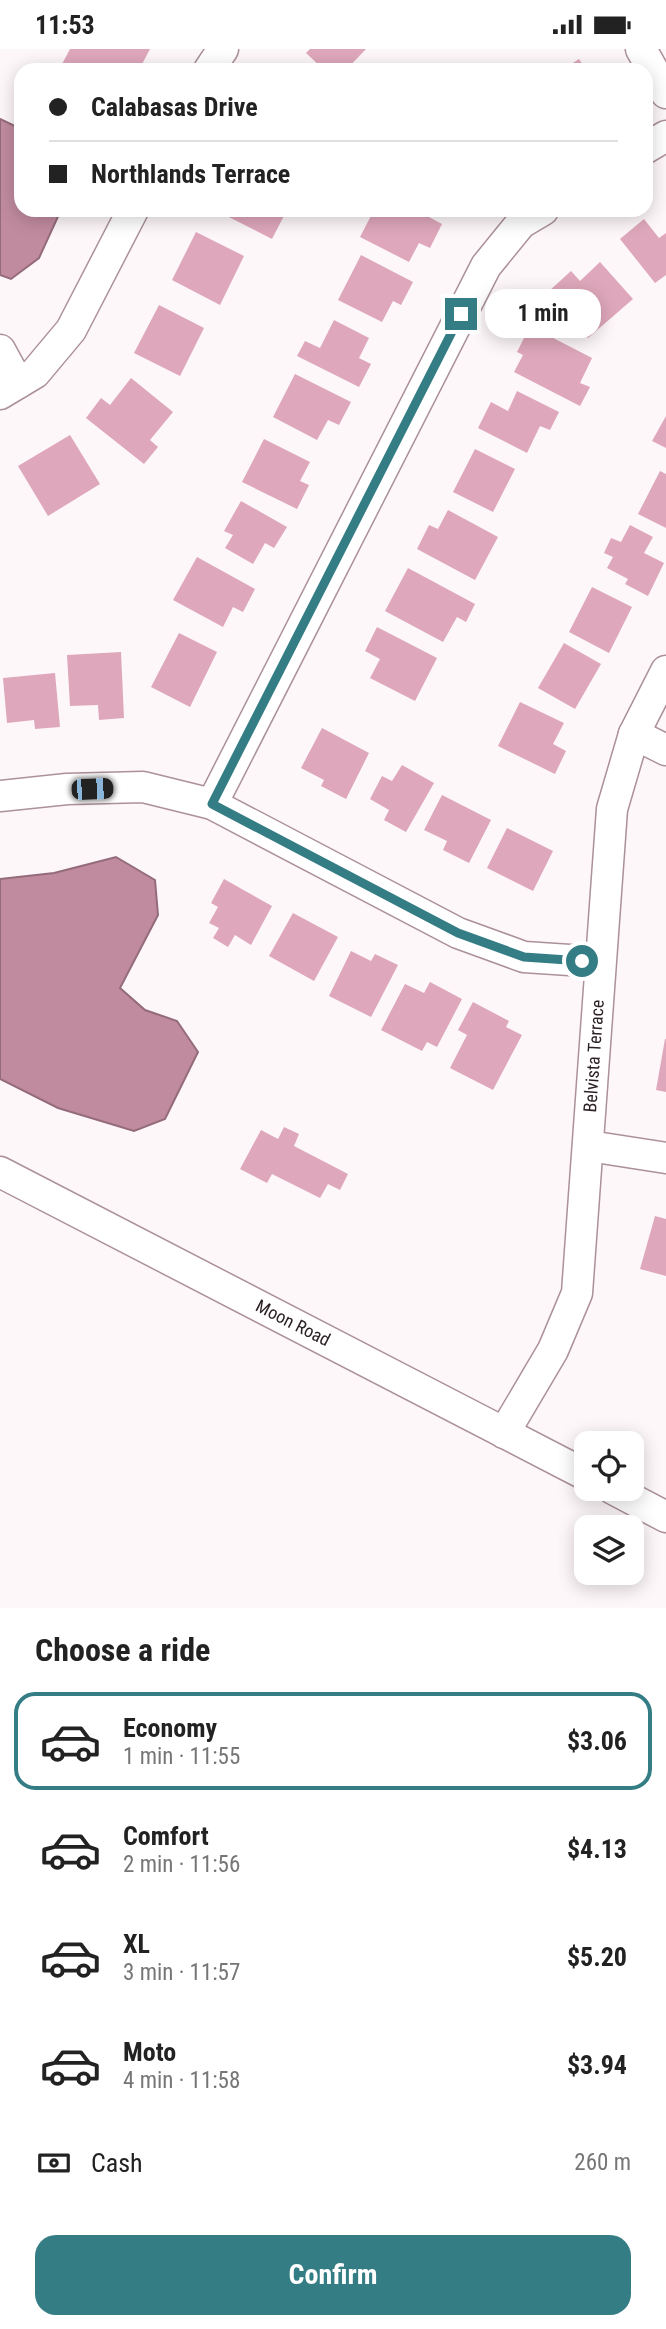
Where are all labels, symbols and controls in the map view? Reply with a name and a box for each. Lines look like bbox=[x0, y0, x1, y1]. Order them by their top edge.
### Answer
text: 11:53 bbox=[35, 10, 95, 40]
text: Calabasas Drive bbox=[91, 92, 258, 122]
text: Northlands Terrace bbox=[91, 159, 290, 189]
callout: 1 min bbox=[486, 289, 601, 339]
route end bbox=[445, 298, 477, 330]
text: 1 min bbox=[517, 300, 569, 327]
car bbox=[71, 778, 114, 800]
route start bbox=[566, 945, 598, 977]
street label: Belvista Terrace bbox=[579, 999, 608, 1113]
street label: Moon Road bbox=[253, 1295, 334, 1350]
map controls bbox=[574, 1431, 644, 1585]
button: locate bbox=[574, 1431, 644, 1501]
button: layers bbox=[574, 1515, 644, 1585]
text: Choose a ride bbox=[35, 1631, 210, 1669]
icon: car bbox=[39, 1710, 102, 1773]
text: Economy bbox=[123, 1713, 217, 1743]
text: $3.06 bbox=[567, 1726, 627, 1756]
text: 1 min · 11:55 bbox=[123, 1743, 240, 1770]
icon: car bbox=[39, 1818, 102, 1881]
text: Comfort bbox=[123, 1821, 209, 1851]
text: $4.13 bbox=[567, 1834, 627, 1864]
text: 2 min · 11:56 bbox=[123, 1851, 240, 1878]
icon: car bbox=[39, 1926, 102, 1989]
text: XL bbox=[123, 1929, 150, 1959]
text: $5.20 bbox=[567, 1942, 627, 1972]
text: 3 min · 11:57 bbox=[123, 1959, 240, 1986]
icon: car bbox=[39, 2034, 102, 2097]
text: Moto bbox=[123, 2037, 176, 2067]
text: $3.94 bbox=[567, 2050, 627, 2080]
text: 4 min · 11:58 bbox=[123, 2067, 240, 2094]
icon: cash bbox=[35, 2144, 73, 2182]
text: Cash bbox=[91, 2148, 143, 2178]
text: 260 m bbox=[574, 2149, 631, 2176]
button: Confirm bbox=[35, 2235, 631, 2315]

